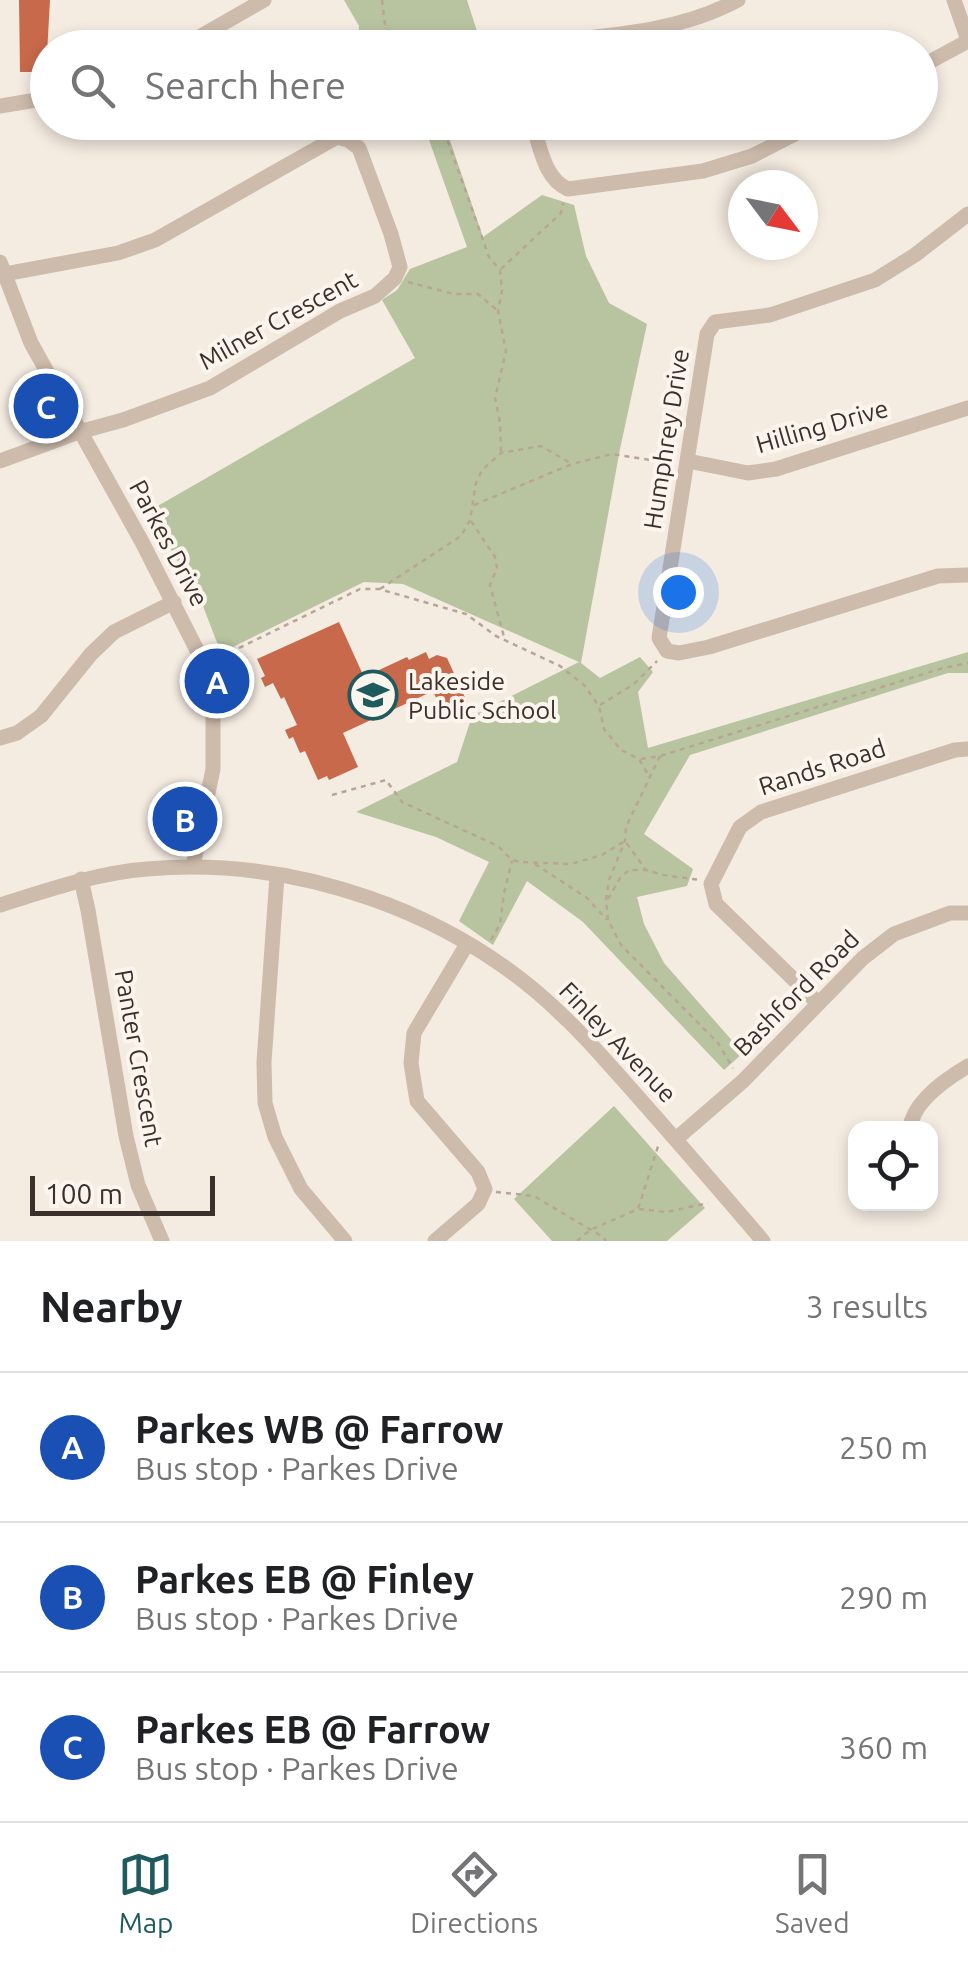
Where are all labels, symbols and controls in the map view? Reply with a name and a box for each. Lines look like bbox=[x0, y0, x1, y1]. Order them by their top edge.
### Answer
search box bbox=[30, 30, 938, 140]
icon: search bbox=[65, 58, 120, 113]
text: Search here bbox=[145, 64, 346, 106]
north arrow bbox=[728, 170, 818, 260]
street label: Milner Crescent bbox=[194, 265, 362, 375]
street label: Humphrey Drive bbox=[638, 347, 694, 531]
pin: C bbox=[13, 368, 78, 444]
street label: Hilling Drive bbox=[753, 394, 891, 458]
street label: Parkes Drive bbox=[124, 475, 214, 611]
your location bbox=[653, 567, 704, 618]
pin: A bbox=[184, 644, 250, 718]
place label: Lakeside Public School bbox=[408, 667, 557, 724]
school or university icon: Lakeside Public School bbox=[347, 669, 399, 721]
street label: Rands Road bbox=[755, 733, 889, 801]
pin: B bbox=[152, 782, 218, 856]
street label: Bashford Road bbox=[728, 925, 864, 1061]
street label: Panter Crescent bbox=[110, 967, 168, 1149]
street label: Finley Avenue bbox=[554, 976, 682, 1108]
map controls bbox=[848, 1121, 938, 1211]
button: locate bbox=[848, 1121, 938, 1211]
scale bar bbox=[30, 1171, 215, 1216]
text: 100 m bbox=[45, 1178, 123, 1209]
text: Nearby bbox=[40, 1283, 183, 1330]
text: 3 results bbox=[806, 1288, 928, 1324]
text: Parkes WB @ Farrow bbox=[135, 1408, 504, 1450]
text: A bbox=[61, 1429, 84, 1465]
text: 250 m bbox=[839, 1429, 928, 1465]
text: Bus stop · Parkes Drive bbox=[135, 1450, 459, 1486]
text: Parkes EB @ Finley bbox=[135, 1558, 474, 1600]
text: B bbox=[62, 1579, 83, 1615]
text: 290 m bbox=[839, 1579, 928, 1615]
text: Bus stop · Parkes Drive bbox=[135, 1600, 459, 1636]
text: Parkes EB @ Farrow bbox=[135, 1708, 490, 1750]
text: C bbox=[62, 1729, 83, 1765]
text: 360 m bbox=[839, 1729, 928, 1765]
text: Bus stop · Parkes Drive bbox=[135, 1750, 459, 1786]
tab: Map bbox=[118, 1847, 174, 1938]
tab: Directions bbox=[410, 1847, 538, 1938]
tab: Saved bbox=[775, 1847, 850, 1938]

